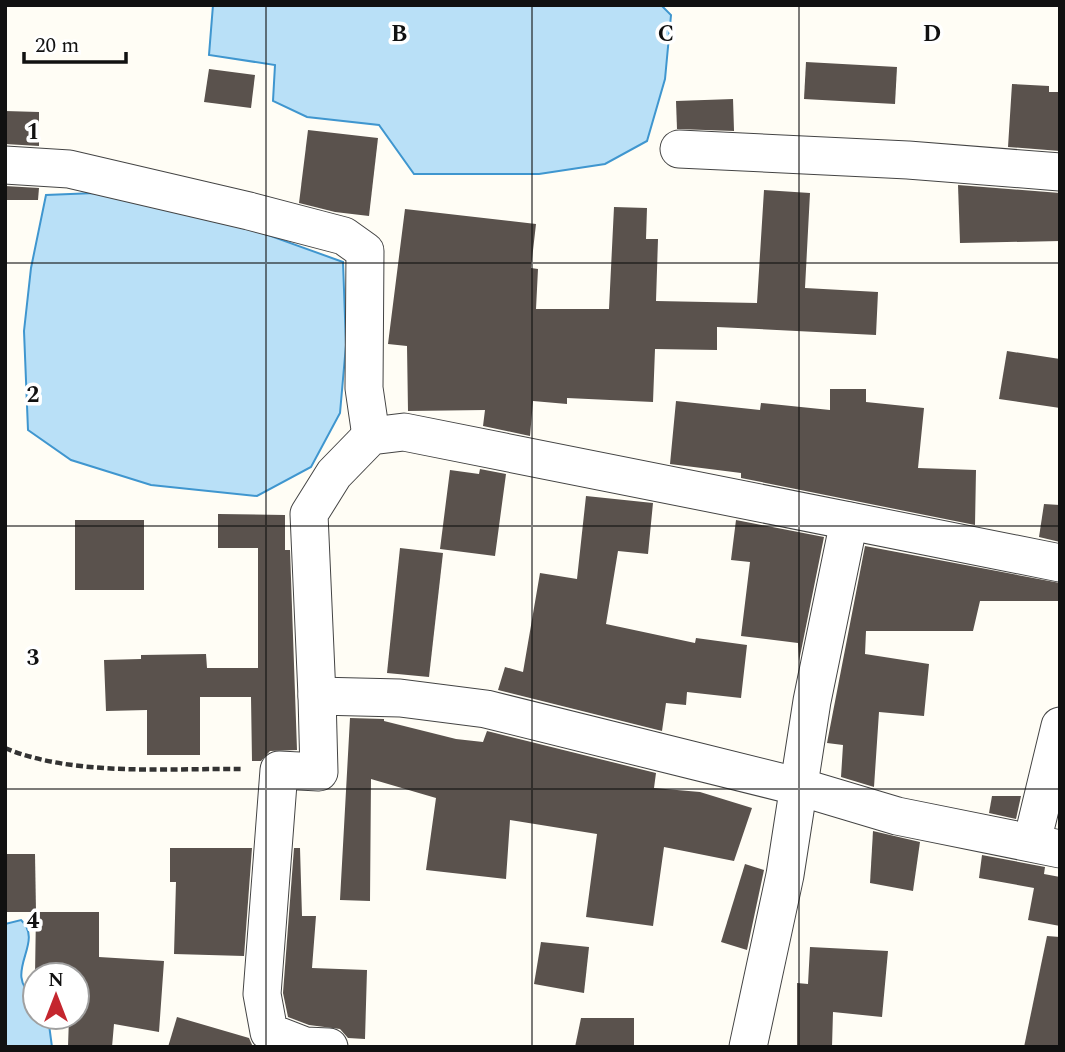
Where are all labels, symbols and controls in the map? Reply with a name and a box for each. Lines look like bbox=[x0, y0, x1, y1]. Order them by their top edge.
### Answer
text: B bbox=[391, 17, 407, 52]
text: C bbox=[658, 17, 674, 52]
text: D bbox=[923, 17, 941, 52]
scale bar bbox=[24, 21, 126, 65]
text: 20 m bbox=[35, 30, 79, 62]
text: 1 bbox=[27, 115, 39, 150]
text: 2 bbox=[27, 378, 40, 413]
text: 3 bbox=[27, 641, 40, 676]
text: 4 bbox=[27, 904, 40, 939]
north arrow bbox=[21, 961, 91, 1031]
text: N bbox=[48, 966, 64, 995]

